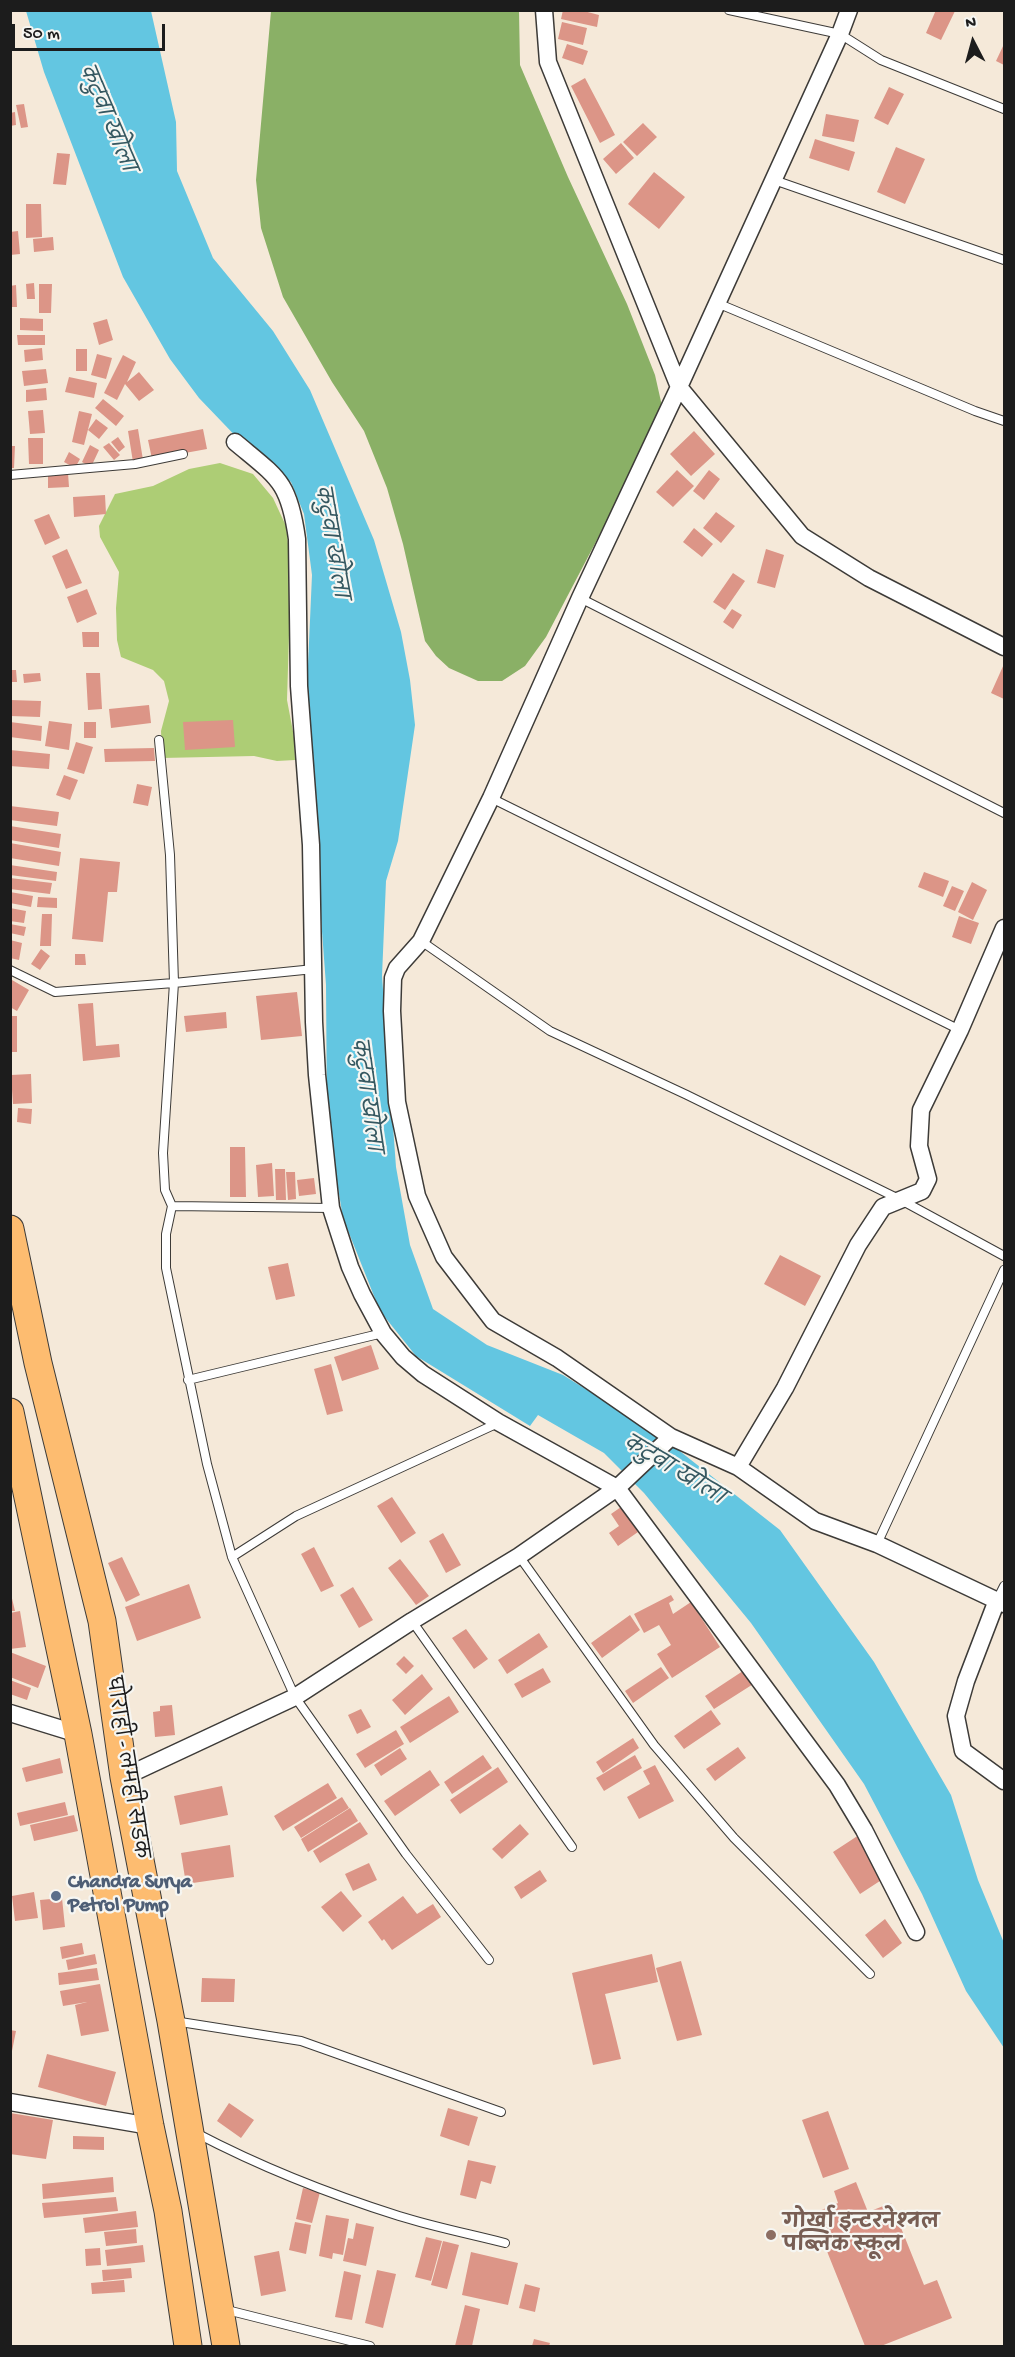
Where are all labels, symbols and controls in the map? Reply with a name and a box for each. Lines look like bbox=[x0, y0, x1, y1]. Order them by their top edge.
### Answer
scale bar bbox=[15, 12, 168, 50]
north arrow bbox=[943, 12, 1003, 72]
text: N bbox=[965, 14, 977, 34]
text: 50 m bbox=[23, 24, 60, 45]
water label: कटुवा खोला bbox=[71, 61, 139, 177]
water label: कटुवा खोला bbox=[307, 484, 351, 600]
water label: कटुवा खोला bbox=[344, 1037, 384, 1153]
water label: कटुवा खोला bbox=[618, 1432, 728, 1512]
street label: घोराही - लमही सडक bbox=[99, 1675, 151, 1861]
place label: Chandra Surya Petrol Pump bbox=[68, 1872, 192, 1919]
marker: Chandra Surya Petrol Pump bbox=[49, 1889, 63, 1903]
place label: गोर्खा इन्टरनेश्नल पब्लिक स्कूल bbox=[783, 2212, 939, 2259]
marker: गोर्खा इन्टरनेश्नल पब्लिक स्कूल bbox=[764, 2228, 778, 2242]

